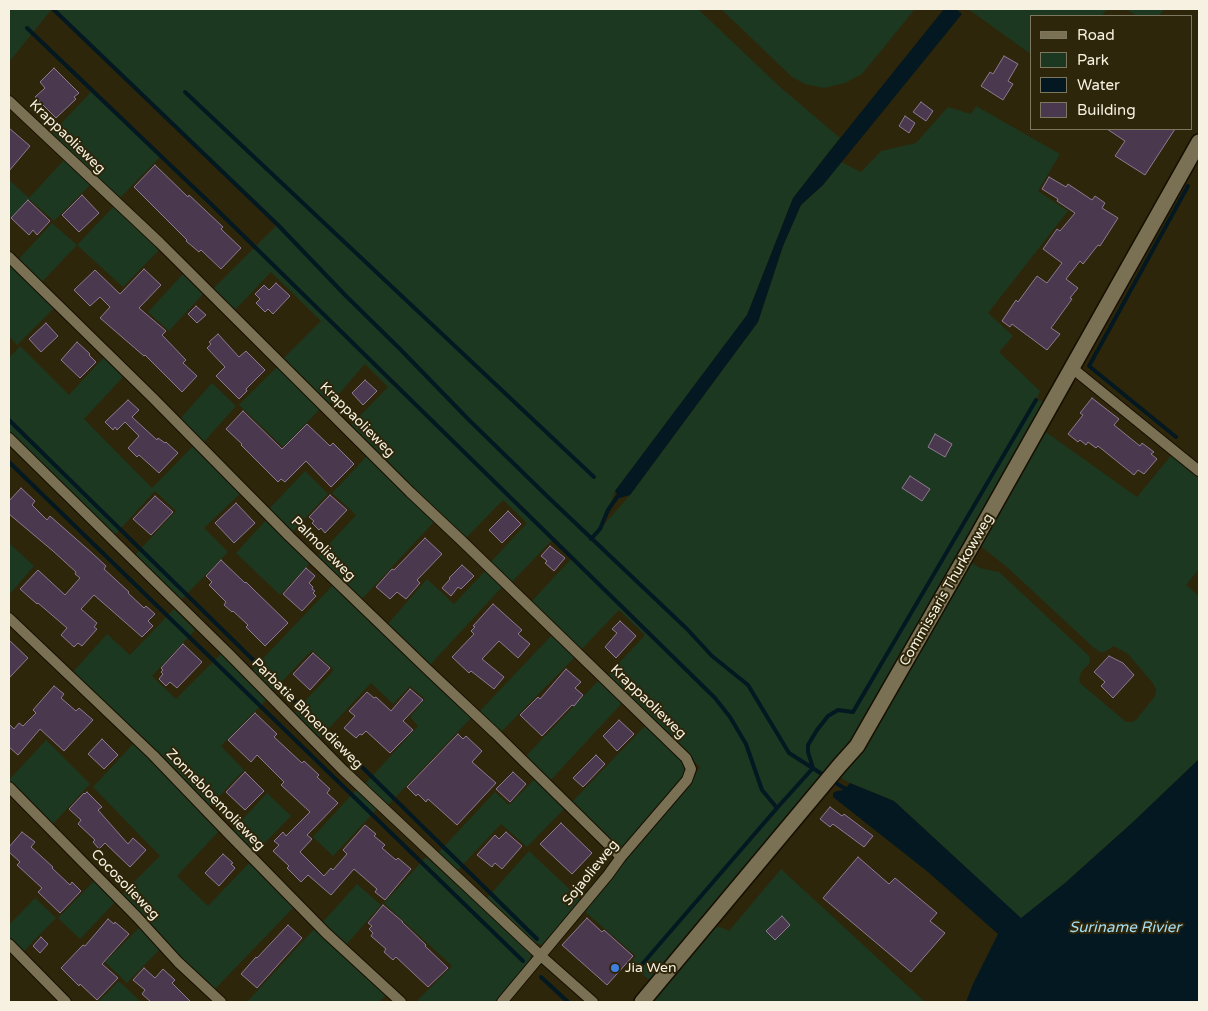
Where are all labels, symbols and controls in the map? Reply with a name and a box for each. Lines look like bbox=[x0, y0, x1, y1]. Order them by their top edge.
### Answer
legend bbox=[1030, 15, 1193, 130]
text: Road bbox=[1077, 26, 1115, 44]
text: Park bbox=[1077, 51, 1109, 69]
text: Water bbox=[1077, 76, 1120, 94]
street label: Krappaolieweg bbox=[25, 96, 109, 178]
text: Building bbox=[1077, 101, 1136, 119]
street label: Krappaolieweg bbox=[316, 379, 398, 461]
street label: Commissaris Thurkowweg bbox=[896, 511, 998, 669]
street label: Palmolieweg bbox=[287, 513, 359, 585]
street label: Parbatie Bhoendieweg bbox=[248, 655, 366, 773]
street label: Krappaolieweg bbox=[606, 661, 690, 743]
street label: Zonnebloemolieweg bbox=[162, 746, 268, 854]
street label: Sojaolieweg bbox=[559, 837, 623, 909]
street label: Cocosolieweg bbox=[87, 846, 163, 924]
water label: Suriname Rivier bbox=[1069, 919, 1181, 937]
place label: Jia Wen bbox=[625, 960, 676, 976]
marker: Jia Wen bbox=[609, 962, 621, 974]

